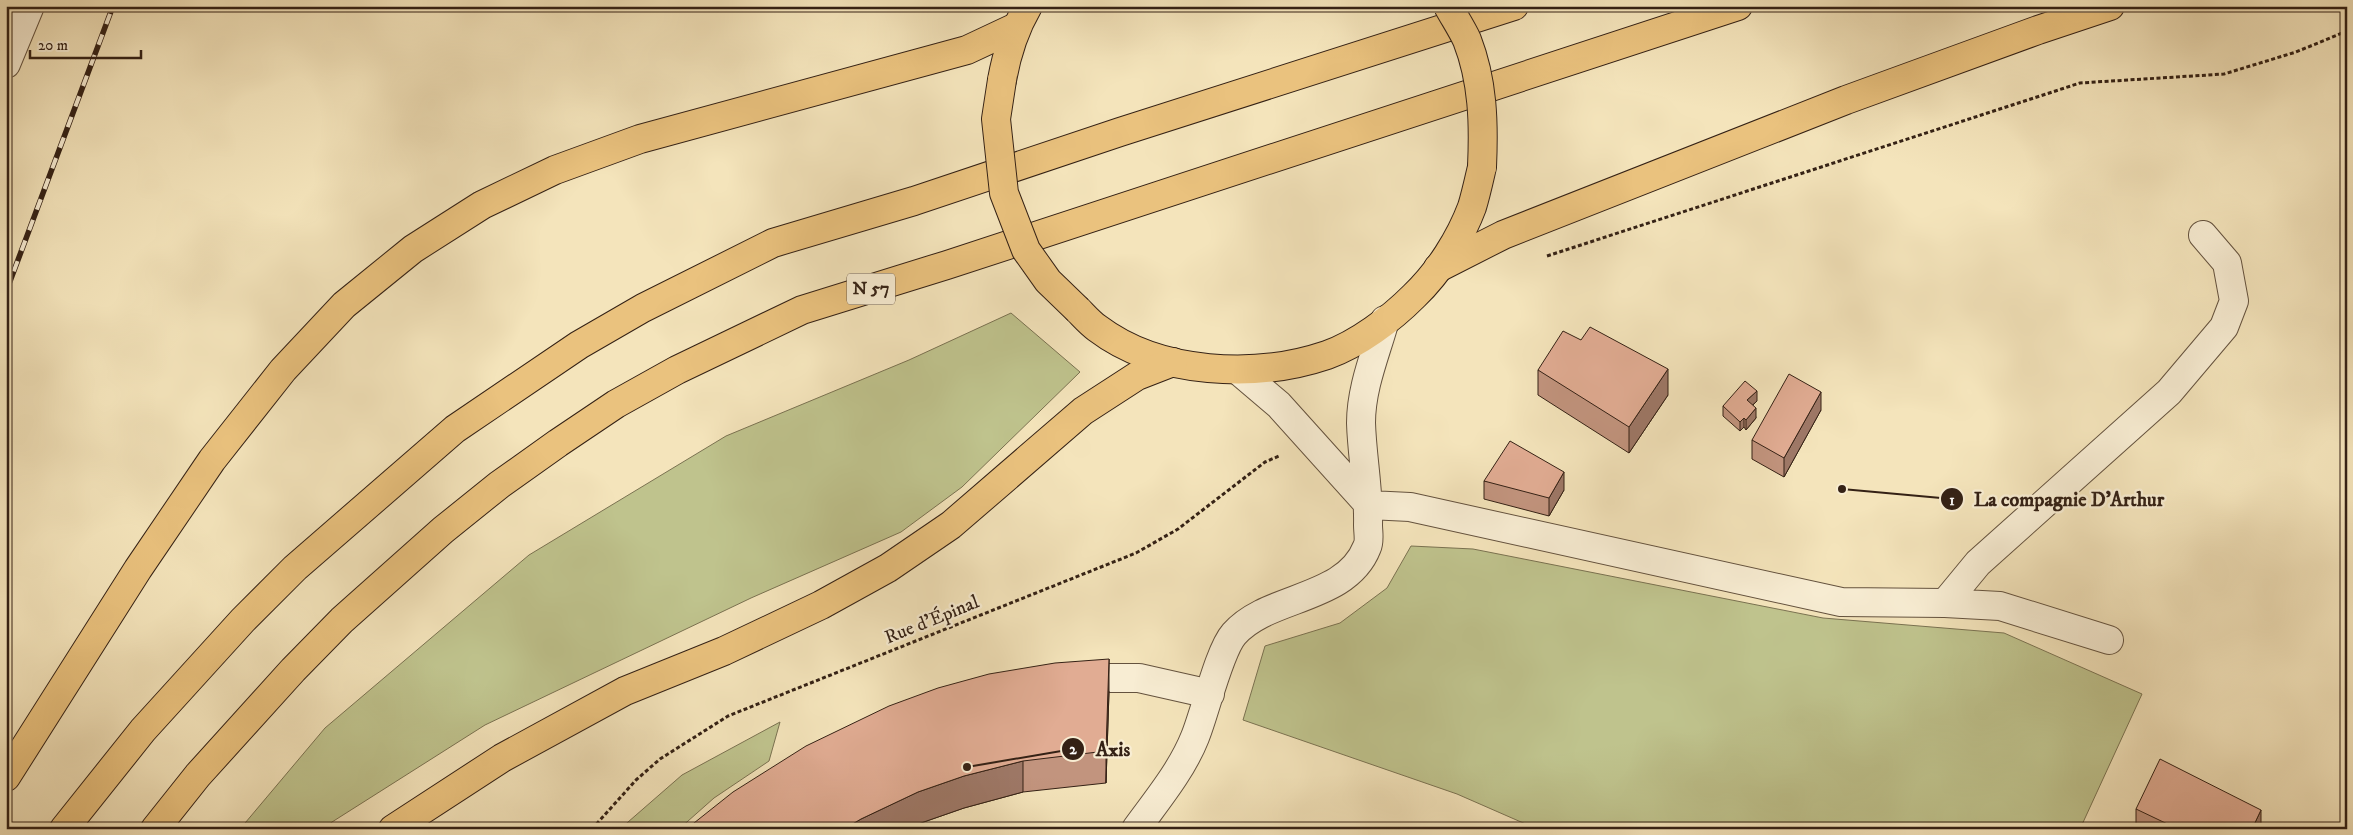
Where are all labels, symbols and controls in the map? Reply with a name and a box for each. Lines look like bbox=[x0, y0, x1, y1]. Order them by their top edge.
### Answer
scale bar bbox=[30, 28, 141, 60]
text: 20 m bbox=[38, 36, 68, 55]
road number: N 57 bbox=[847, 274, 895, 304]
callout: La compagnie D'Arthur bbox=[1939, 482, 2175, 517]
text: La compagnie D'Arthur bbox=[1974, 488, 2165, 513]
text: 1 bbox=[1949, 491, 1955, 510]
street label: Rue d'Épinal bbox=[881, 590, 983, 649]
callout: Axis bbox=[1061, 732, 1140, 767]
text: Axis bbox=[1095, 738, 1131, 763]
text: 2 bbox=[1069, 740, 1077, 759]

